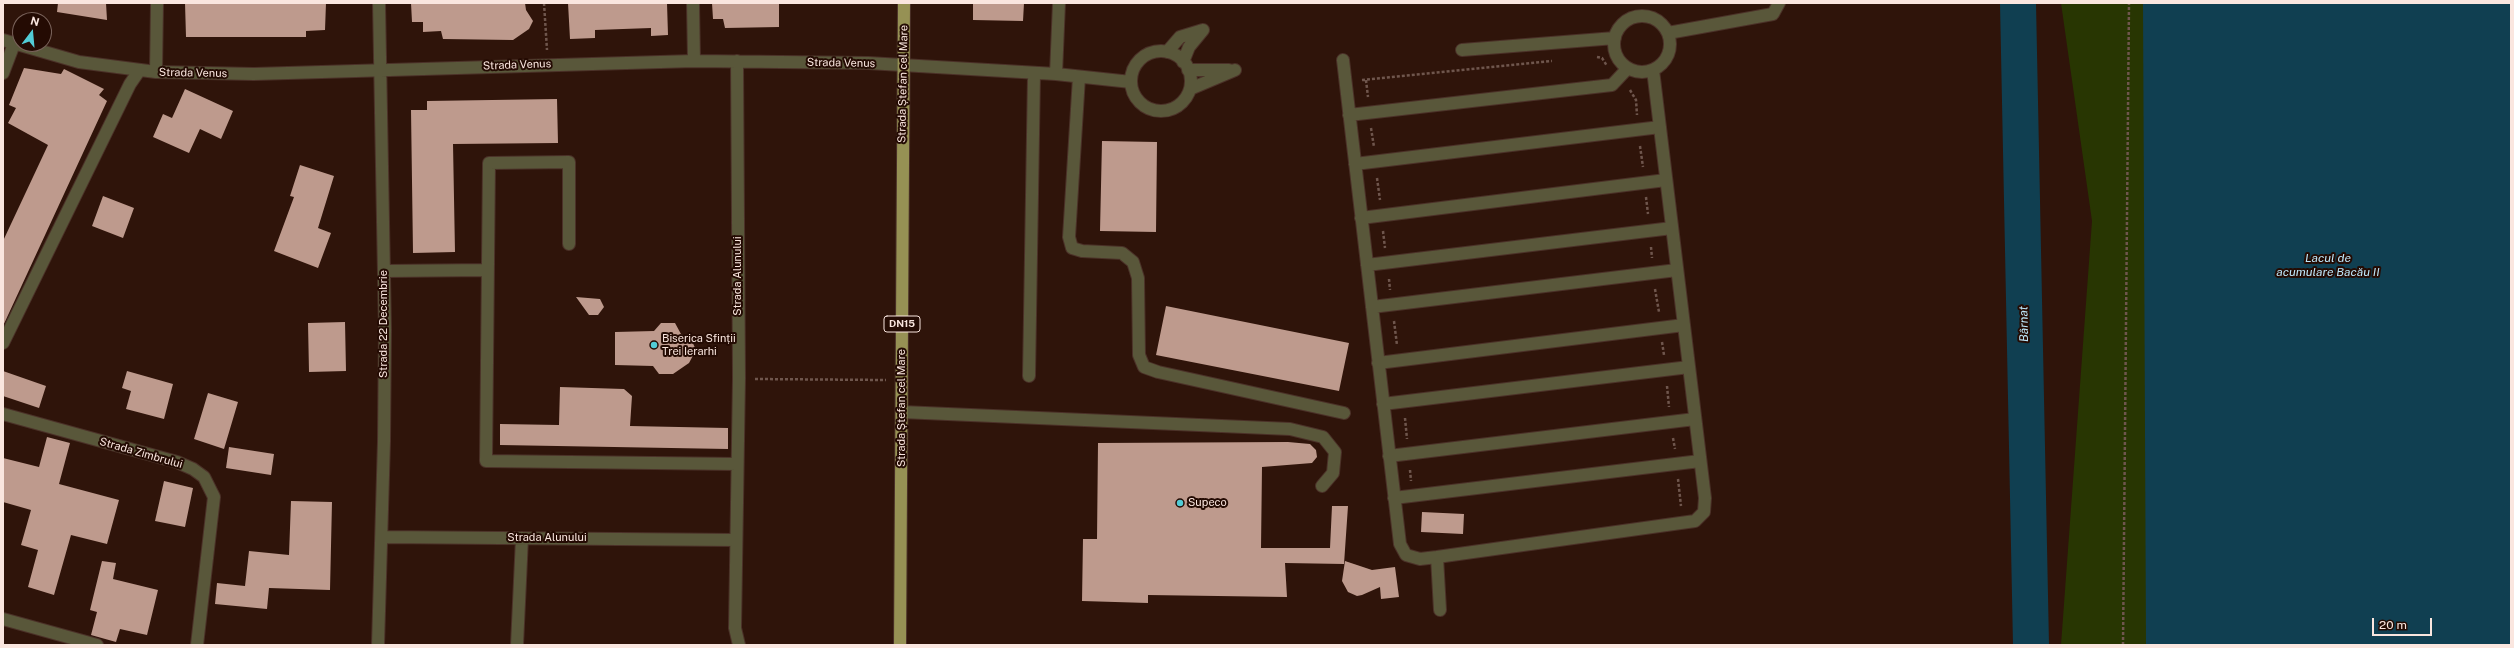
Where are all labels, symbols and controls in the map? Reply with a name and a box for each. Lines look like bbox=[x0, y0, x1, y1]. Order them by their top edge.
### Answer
north arrow bbox=[12, 12, 52, 52]
text: N bbox=[29, 14, 41, 28]
street label: Strada Ștefan cel Mare bbox=[895, 25, 911, 143]
street label: Strada Venus bbox=[807, 56, 875, 70]
street label: Strada Venus bbox=[483, 57, 551, 73]
street label: Strada Venus bbox=[159, 66, 227, 80]
street label: Strada Alunului bbox=[731, 236, 745, 316]
water label: Lacul de acumulare Bacău II bbox=[2276, 251, 2380, 279]
street label: Strada 22 Decembrie bbox=[377, 270, 391, 378]
water label: Bârnat bbox=[2016, 306, 2032, 342]
road number: DN15 bbox=[884, 316, 920, 332]
place label: Biserica Sfinții Trei Ierarhi bbox=[662, 332, 736, 358]
marker: Biserica Sfinții Trei Ierarhi bbox=[649, 340, 659, 350]
street label: Strada Ștefan cel Mare bbox=[895, 349, 909, 467]
street label: Strada Zimbrului bbox=[98, 435, 184, 471]
place label: Supeco bbox=[1188, 496, 1227, 510]
marker: Supeco bbox=[1175, 498, 1185, 508]
street label: Strada Alunului bbox=[507, 531, 587, 545]
scale bar bbox=[2374, 610, 2434, 636]
text: 20 m bbox=[2379, 618, 2407, 632]

